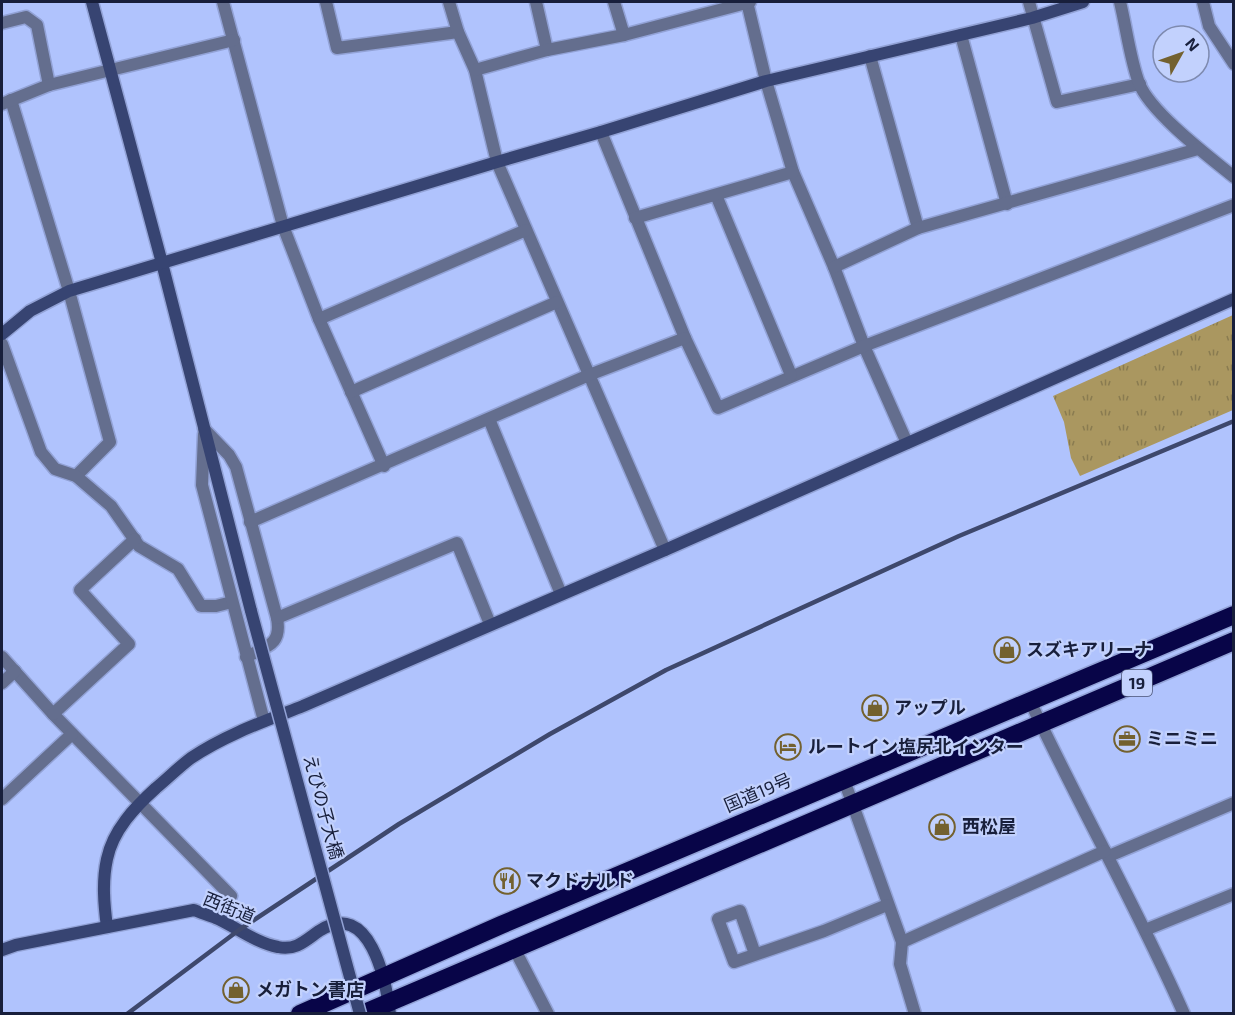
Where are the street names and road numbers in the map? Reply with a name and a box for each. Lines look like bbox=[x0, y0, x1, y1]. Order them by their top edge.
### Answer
road number: 19 bbox=[1122, 670, 1152, 696]
street label: えびの子大橋 bbox=[299, 752, 349, 862]
street label: 国道19号 bbox=[720, 768, 795, 816]
street label: 西街道 bbox=[200, 887, 259, 927]

